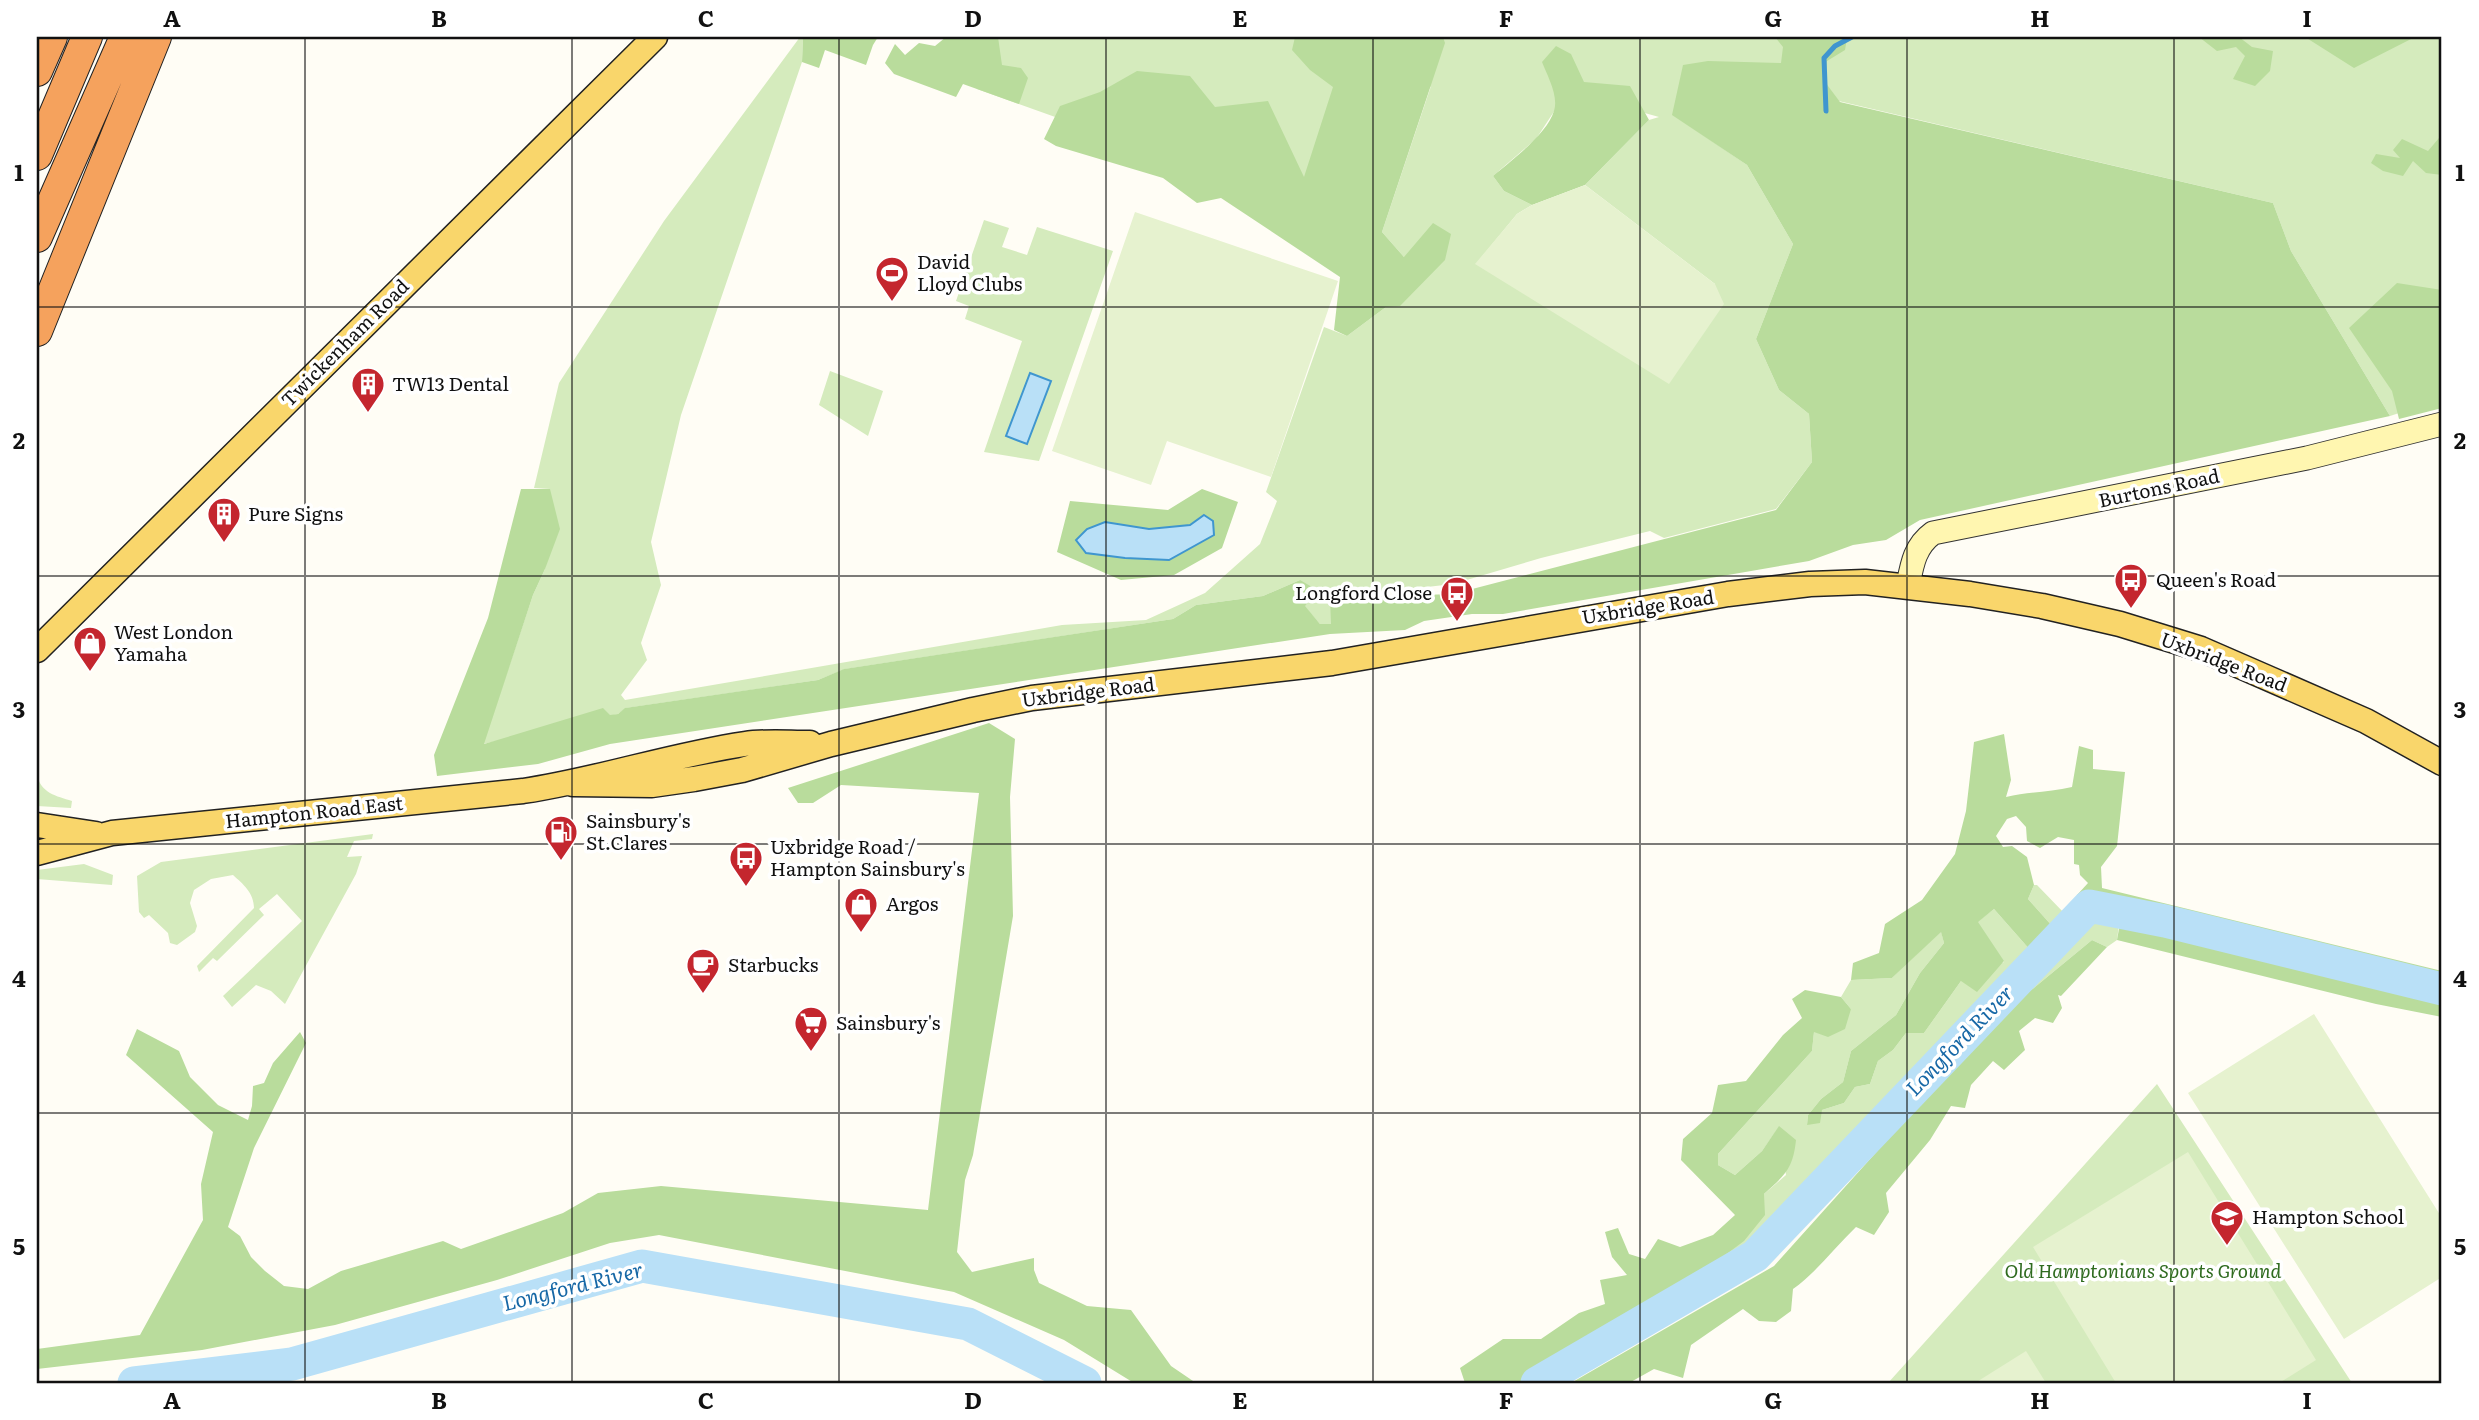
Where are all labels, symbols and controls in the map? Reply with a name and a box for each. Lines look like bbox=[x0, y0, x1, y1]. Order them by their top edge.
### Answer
text: A bbox=[163, 0, 181, 34]
text: B bbox=[431, 0, 447, 34]
text: C bbox=[698, 0, 714, 34]
text: D bbox=[964, 0, 982, 34]
text: E bbox=[1232, 0, 1248, 34]
text: F bbox=[1499, 0, 1514, 34]
text: G bbox=[1764, 0, 1782, 34]
text: H bbox=[2030, 0, 2050, 34]
text: I bbox=[2302, 0, 2312, 34]
text: 1 bbox=[14, 154, 24, 188]
text: 1 bbox=[2455, 154, 2465, 188]
place label: David Lloyd Clubs bbox=[917, 247, 1023, 297]
sports icon: David Lloyd Clubs bbox=[873, 254, 911, 303]
street label: Twickenham Road bbox=[274, 272, 415, 413]
building icon: TW13 Dental bbox=[349, 365, 387, 414]
place label: TW13 Dental bbox=[392, 369, 509, 397]
text: 2 bbox=[13, 422, 25, 456]
text: 2 bbox=[2454, 422, 2466, 456]
street label: Burtons Road bbox=[2096, 460, 2222, 513]
building icon: Pure Signs bbox=[205, 495, 243, 544]
place label: Pure Signs bbox=[248, 499, 344, 527]
bus stop icon: Queen's Road bbox=[2112, 561, 2150, 610]
place label: Queen's Road bbox=[2156, 565, 2277, 593]
bus stop icon: Longford Close bbox=[1438, 574, 1476, 623]
place label: Longford Close bbox=[1295, 578, 1432, 606]
street label: Uxbridge Road bbox=[1580, 582, 1716, 630]
place label: West London Yamaha bbox=[114, 617, 233, 667]
shop icon: West London Yamaha bbox=[71, 624, 109, 673]
street label: Uxbridge Road bbox=[2157, 624, 2292, 698]
street label: Uxbridge Road bbox=[1020, 669, 1156, 713]
text: 3 bbox=[13, 691, 25, 725]
text: 3 bbox=[2454, 691, 2466, 725]
street label: Hampton Road East bbox=[224, 788, 405, 834]
place label: Sainsbury's St.Clares bbox=[586, 806, 691, 856]
fuel station icon: Sainsbury's St.Clares bbox=[542, 813, 580, 862]
place label: Uxbridge Road / Hampton Sainsbury's bbox=[770, 832, 965, 882]
bus stop icon: Uxbridge Road / Hampton Sainsbury's bbox=[727, 839, 765, 888]
shop icon: Argos bbox=[842, 885, 880, 934]
place label: Argos bbox=[886, 889, 939, 917]
cafe icon: Starbucks bbox=[684, 946, 722, 995]
place label: Starbucks bbox=[728, 950, 819, 978]
text: 4 bbox=[12, 960, 26, 994]
text: 4 bbox=[2453, 960, 2467, 994]
water label: Longford River bbox=[1897, 977, 2019, 1102]
supermarket icon: Sainsbury's bbox=[792, 1004, 830, 1053]
place label: Sainsbury's bbox=[836, 1008, 941, 1036]
school or university icon: Hampton School bbox=[2208, 1198, 2246, 1247]
place label: Hampton School bbox=[2252, 1202, 2404, 1230]
text: 5 bbox=[13, 1228, 25, 1262]
text: 5 bbox=[2454, 1228, 2466, 1262]
water label: Longford River bbox=[499, 1252, 646, 1317]
park label: Old Hamptonians Sports Ground bbox=[2005, 1256, 2281, 1284]
text: A bbox=[163, 1382, 181, 1416]
text: B bbox=[431, 1382, 447, 1416]
text: C bbox=[698, 1382, 714, 1416]
text: D bbox=[964, 1382, 982, 1416]
text: E bbox=[1232, 1382, 1248, 1416]
text: F bbox=[1499, 1382, 1514, 1416]
text: G bbox=[1764, 1382, 1782, 1416]
text: H bbox=[2030, 1382, 2050, 1416]
text: I bbox=[2302, 1382, 2312, 1416]

